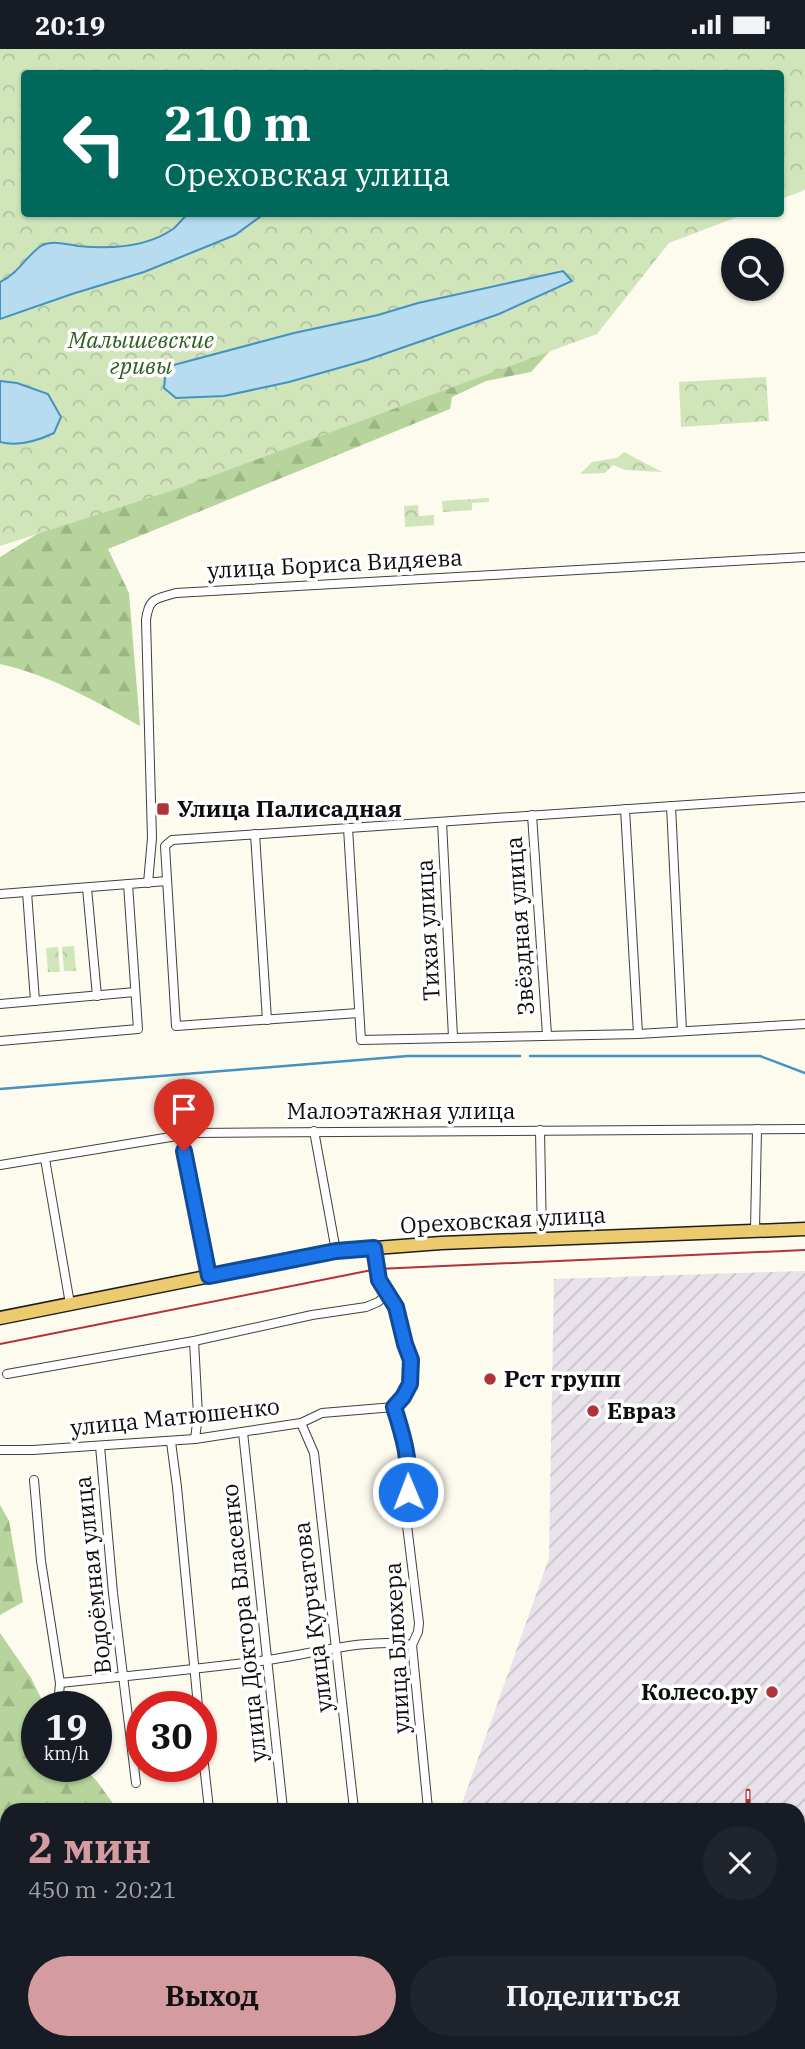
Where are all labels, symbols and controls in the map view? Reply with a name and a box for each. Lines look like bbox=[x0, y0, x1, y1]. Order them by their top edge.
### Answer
text: 20:19 bbox=[35, 8, 105, 42]
text: 210 m bbox=[164, 91, 311, 154]
icon: left bbox=[49, 98, 140, 189]
text: Ореховская улица bbox=[164, 153, 450, 195]
map controls bbox=[721, 238, 784, 301]
button: search bbox=[721, 238, 784, 301]
park label: Малышевские гривы bbox=[67, 324, 214, 380]
street label: улица Бориса Видяева bbox=[206, 541, 463, 585]
place label: Улица Палисадная bbox=[177, 793, 402, 823]
marker: Улица Палисадная bbox=[155, 801, 171, 817]
street label: Звёздная улица bbox=[498, 836, 540, 1016]
street label: Тихая улица bbox=[408, 858, 446, 1002]
pin bbox=[154, 1079, 214, 1151]
icon: arrive bbox=[165, 1090, 203, 1128]
street label: Малоэтажная улица bbox=[286, 1095, 516, 1125]
street label: Ореховская улица bbox=[399, 1199, 607, 1239]
place label: Рст групп bbox=[504, 1363, 621, 1393]
marker: Рст групп bbox=[482, 1371, 498, 1387]
street label: улица Матюшенко bbox=[69, 1390, 281, 1442]
place label: Евраз bbox=[607, 1395, 676, 1425]
marker: Евраз bbox=[585, 1403, 601, 1419]
position arrow bbox=[371, 1455, 445, 1529]
street label: Водоёмная улица bbox=[67, 1475, 117, 1676]
street label: улица Доктора Власенко bbox=[213, 1483, 273, 1764]
street label: улица Курчатова bbox=[285, 1520, 339, 1714]
street label: улица Блюхера bbox=[377, 1561, 415, 1735]
place label: Колесо.ру bbox=[641, 1676, 758, 1706]
marker: Колесо.ру bbox=[764, 1684, 780, 1700]
speed limit sign: 30 bbox=[126, 1691, 217, 1782]
text: 19 bbox=[45, 1704, 88, 1750]
text: km/h bbox=[44, 1742, 89, 1765]
text: 2 мин bbox=[28, 1820, 151, 1875]
button: close bbox=[703, 1826, 777, 1900]
text: 450 m · 20:21 bbox=[28, 1874, 177, 1904]
button: Выход bbox=[28, 1956, 396, 2036]
button: Поделиться bbox=[410, 1956, 777, 2036]

